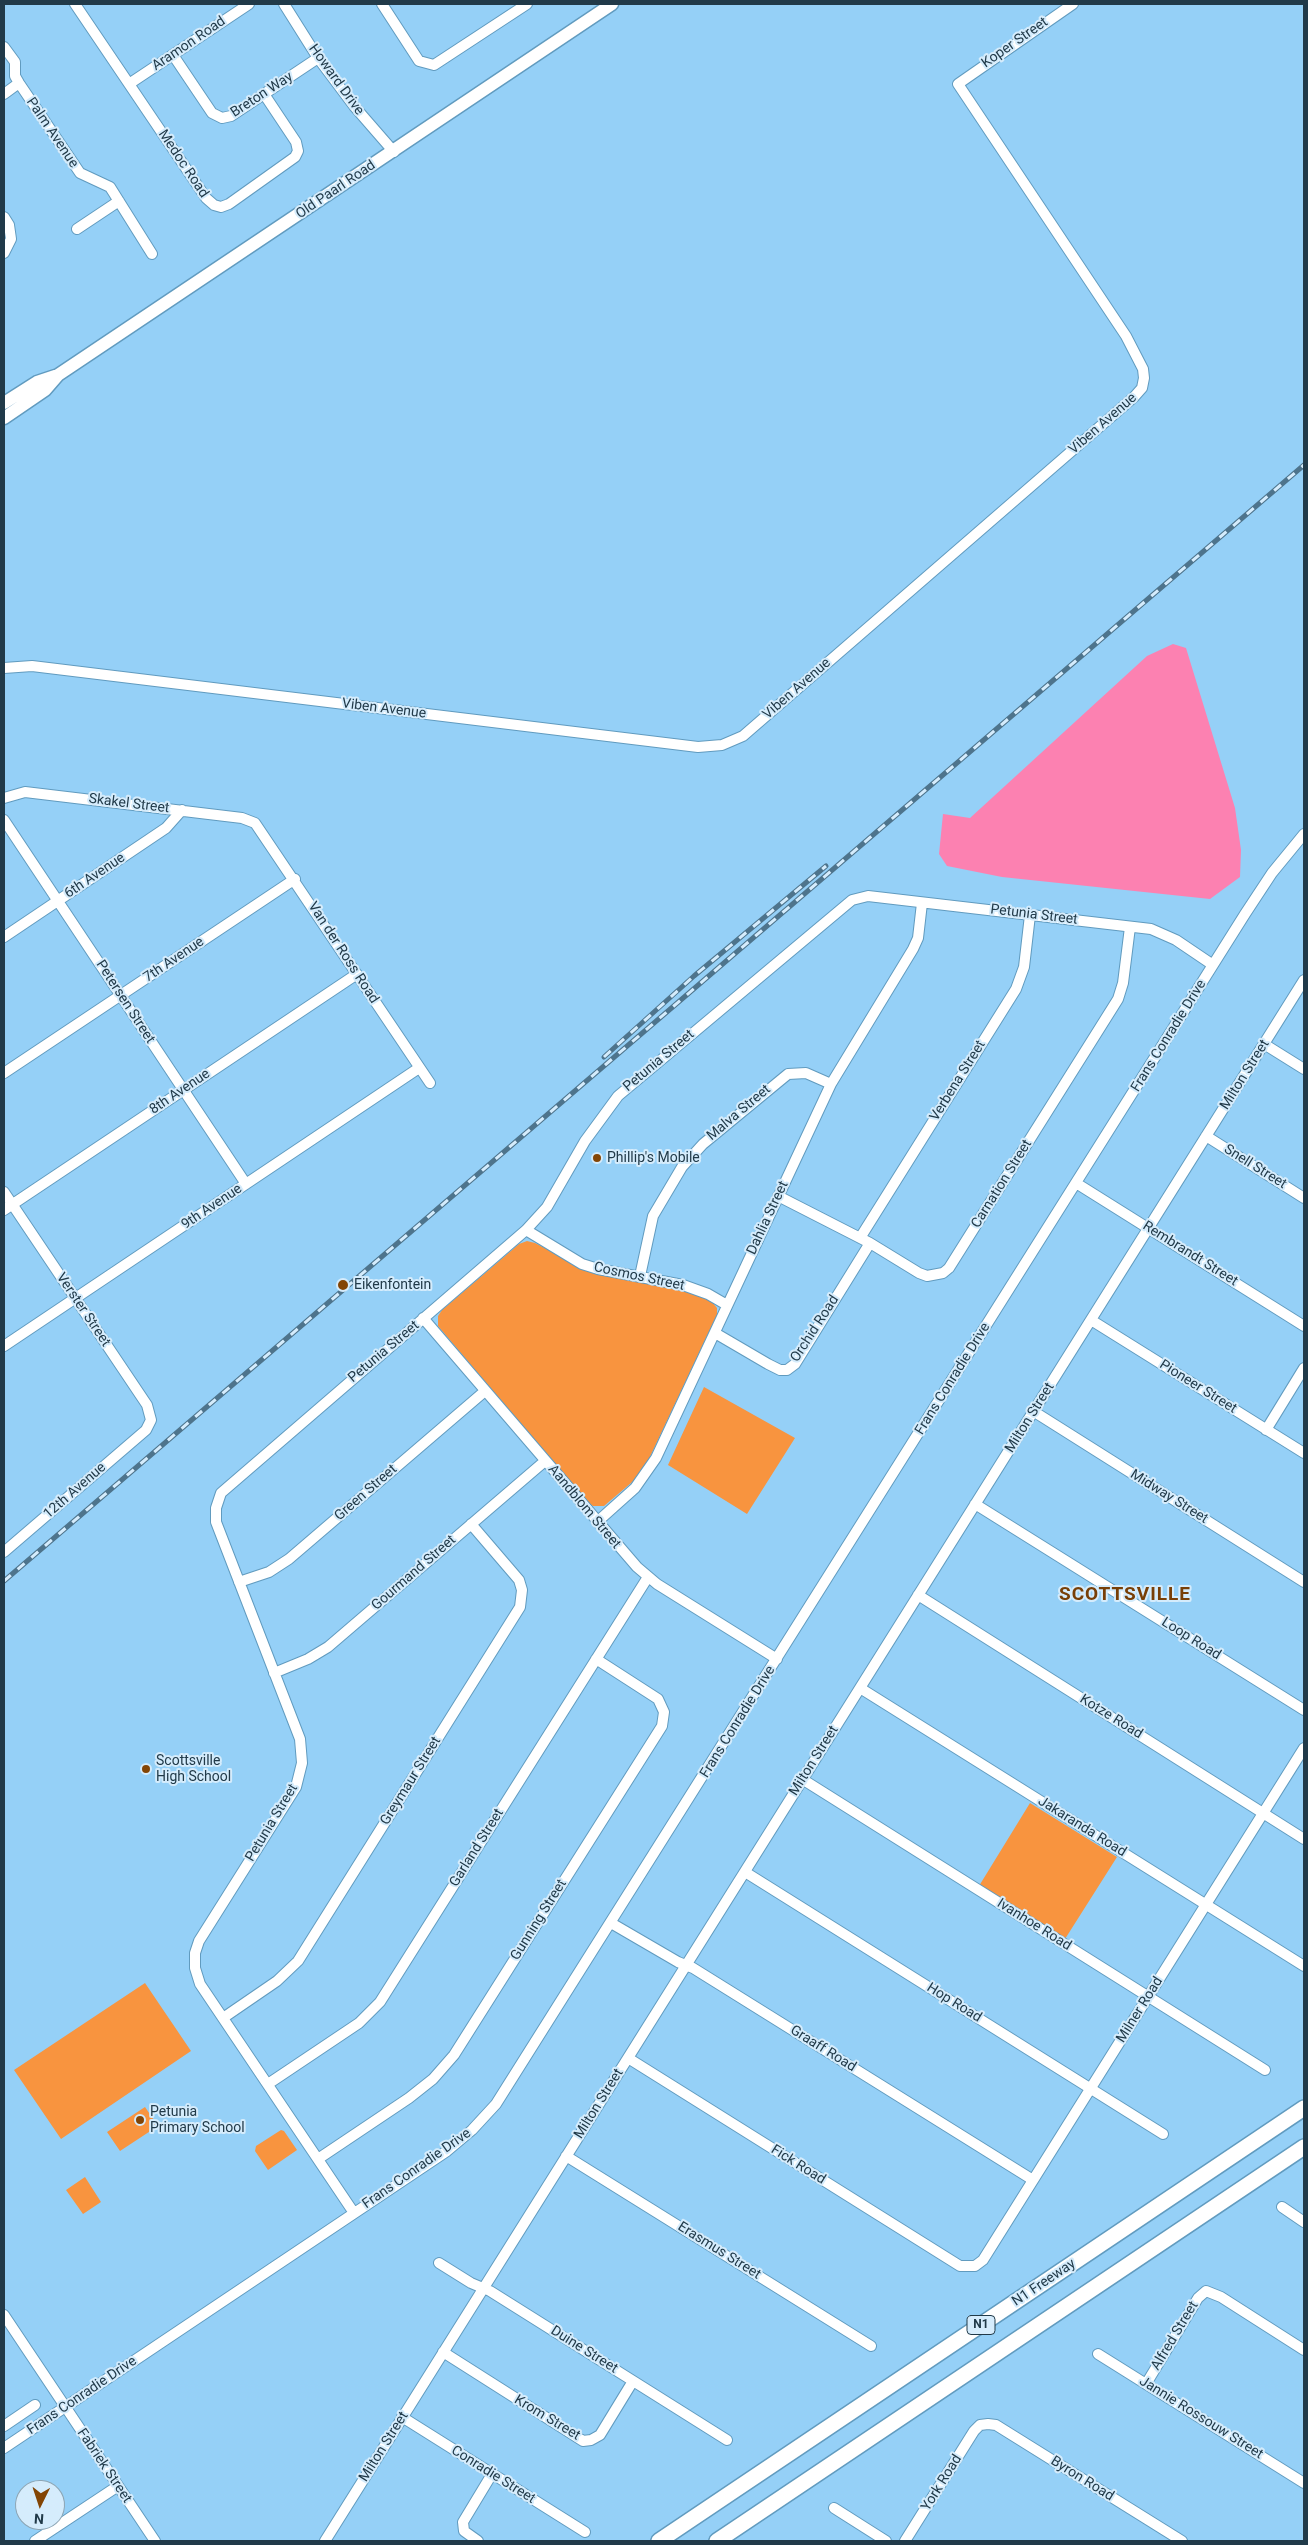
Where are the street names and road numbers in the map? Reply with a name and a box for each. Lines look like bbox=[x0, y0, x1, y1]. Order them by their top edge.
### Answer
street label: Aramon Road bbox=[149, 13, 229, 75]
street label: Koper Street bbox=[979, 14, 1051, 72]
street label: Howard Drive bbox=[305, 41, 367, 119]
street label: Breton Way bbox=[228, 69, 296, 121]
street label: Palm Avenue bbox=[22, 95, 82, 171]
street label: Medoc Road bbox=[154, 127, 212, 201]
street label: Old Paarl Road bbox=[293, 157, 379, 223]
street label: Viben Avenue bbox=[1066, 390, 1140, 458]
street label: Viben Avenue bbox=[760, 655, 834, 723]
street label: Viben Avenue bbox=[341, 696, 427, 722]
street label: Skakel Street bbox=[88, 791, 170, 817]
street label: 6th Avenue bbox=[62, 850, 128, 902]
street label: Van der Ross Road bbox=[304, 899, 382, 1007]
street label: Petunia Street bbox=[989, 901, 1079, 929]
street label: 7th Avenue bbox=[141, 934, 207, 986]
street label: Petersen Street bbox=[92, 957, 158, 1047]
street label: Frans Conradie Drive bbox=[1128, 977, 1210, 1095]
street label: Petunia Street bbox=[620, 1026, 698, 1096]
street label: Milton Street bbox=[1217, 1037, 1273, 1113]
street label: Verbena Street bbox=[927, 1038, 989, 1124]
street label: 8th Avenue bbox=[147, 1066, 213, 1118]
street label: Malva Street bbox=[704, 1082, 774, 1144]
street label: Carnation Street bbox=[968, 1137, 1036, 1231]
street label: Snell Street bbox=[1221, 1141, 1289, 1193]
street label: Dahlia Street bbox=[744, 1178, 792, 1258]
street label: 9th Avenue bbox=[179, 1181, 245, 1233]
street label: Rembrandt Street bbox=[1139, 1218, 1241, 1290]
street label: Cosmos Street bbox=[592, 1259, 686, 1295]
street label: Verster Street bbox=[52, 1270, 114, 1350]
street label: Orchid Road bbox=[787, 1292, 843, 1366]
street label: Petunia Street bbox=[345, 1317, 423, 1387]
street label: Frans Conradie Drive bbox=[912, 1320, 994, 1438]
street label: Pioneer Street bbox=[1156, 1357, 1240, 1417]
street label: Milton Street bbox=[1002, 1380, 1058, 1456]
street label: 12th Avenue bbox=[40, 1459, 110, 1523]
street label: Green Street bbox=[331, 1461, 401, 1525]
street label: Aandblom Street bbox=[544, 1462, 624, 1552]
street label: Midway Street bbox=[1127, 1466, 1211, 1528]
street label: Gourmand Street bbox=[369, 1532, 459, 1614]
street label: Loop Road bbox=[1158, 1614, 1224, 1664]
street label: Frans Conradie Drive bbox=[697, 1663, 779, 1781]
street label: Kotze Road bbox=[1076, 1691, 1146, 1743]
street label: Milton Street bbox=[786, 1723, 842, 1799]
street label: Greymaur Street bbox=[377, 1734, 445, 1828]
street label: Petunia Street bbox=[242, 1781, 302, 1865]
street label: Jakaranda Road bbox=[1035, 1793, 1129, 1861]
street label: Garland Street bbox=[446, 1806, 508, 1890]
street label: Gunning Street bbox=[507, 1876, 571, 1964]
street label: Ivanhoe Road bbox=[994, 1895, 1074, 1955]
street label: Milner Road bbox=[1113, 1974, 1167, 2046]
street label: Hop Road bbox=[924, 1980, 984, 2026]
street label: Graaff Road bbox=[787, 2022, 859, 2076]
street label: Milton Street bbox=[571, 2066, 627, 2142]
street label: Frans Conradie Drive bbox=[359, 2125, 475, 2213]
street label: Fick Road bbox=[768, 2142, 828, 2188]
street label: Erasmus Street bbox=[674, 2219, 764, 2283]
street label: N1 Freeway bbox=[1009, 2256, 1079, 2310]
street label: Alfred Street bbox=[1148, 2298, 1202, 2374]
road number: N1 bbox=[967, 2316, 995, 2334]
street label: Duine Street bbox=[547, 2323, 621, 2377]
street label: Frans Conradie Drive bbox=[24, 2353, 140, 2439]
street label: Jannie Rossouw Street bbox=[1136, 2373, 1266, 2463]
street label: Krom Street bbox=[511, 2392, 583, 2444]
street label: Milton Street bbox=[356, 2409, 412, 2485]
street label: Fabriek Street bbox=[73, 2426, 135, 2506]
street label: Conradie Street bbox=[448, 2442, 538, 2508]
street label: York Road bbox=[918, 2452, 966, 2514]
street label: Byron Road bbox=[1047, 2453, 1117, 2505]

